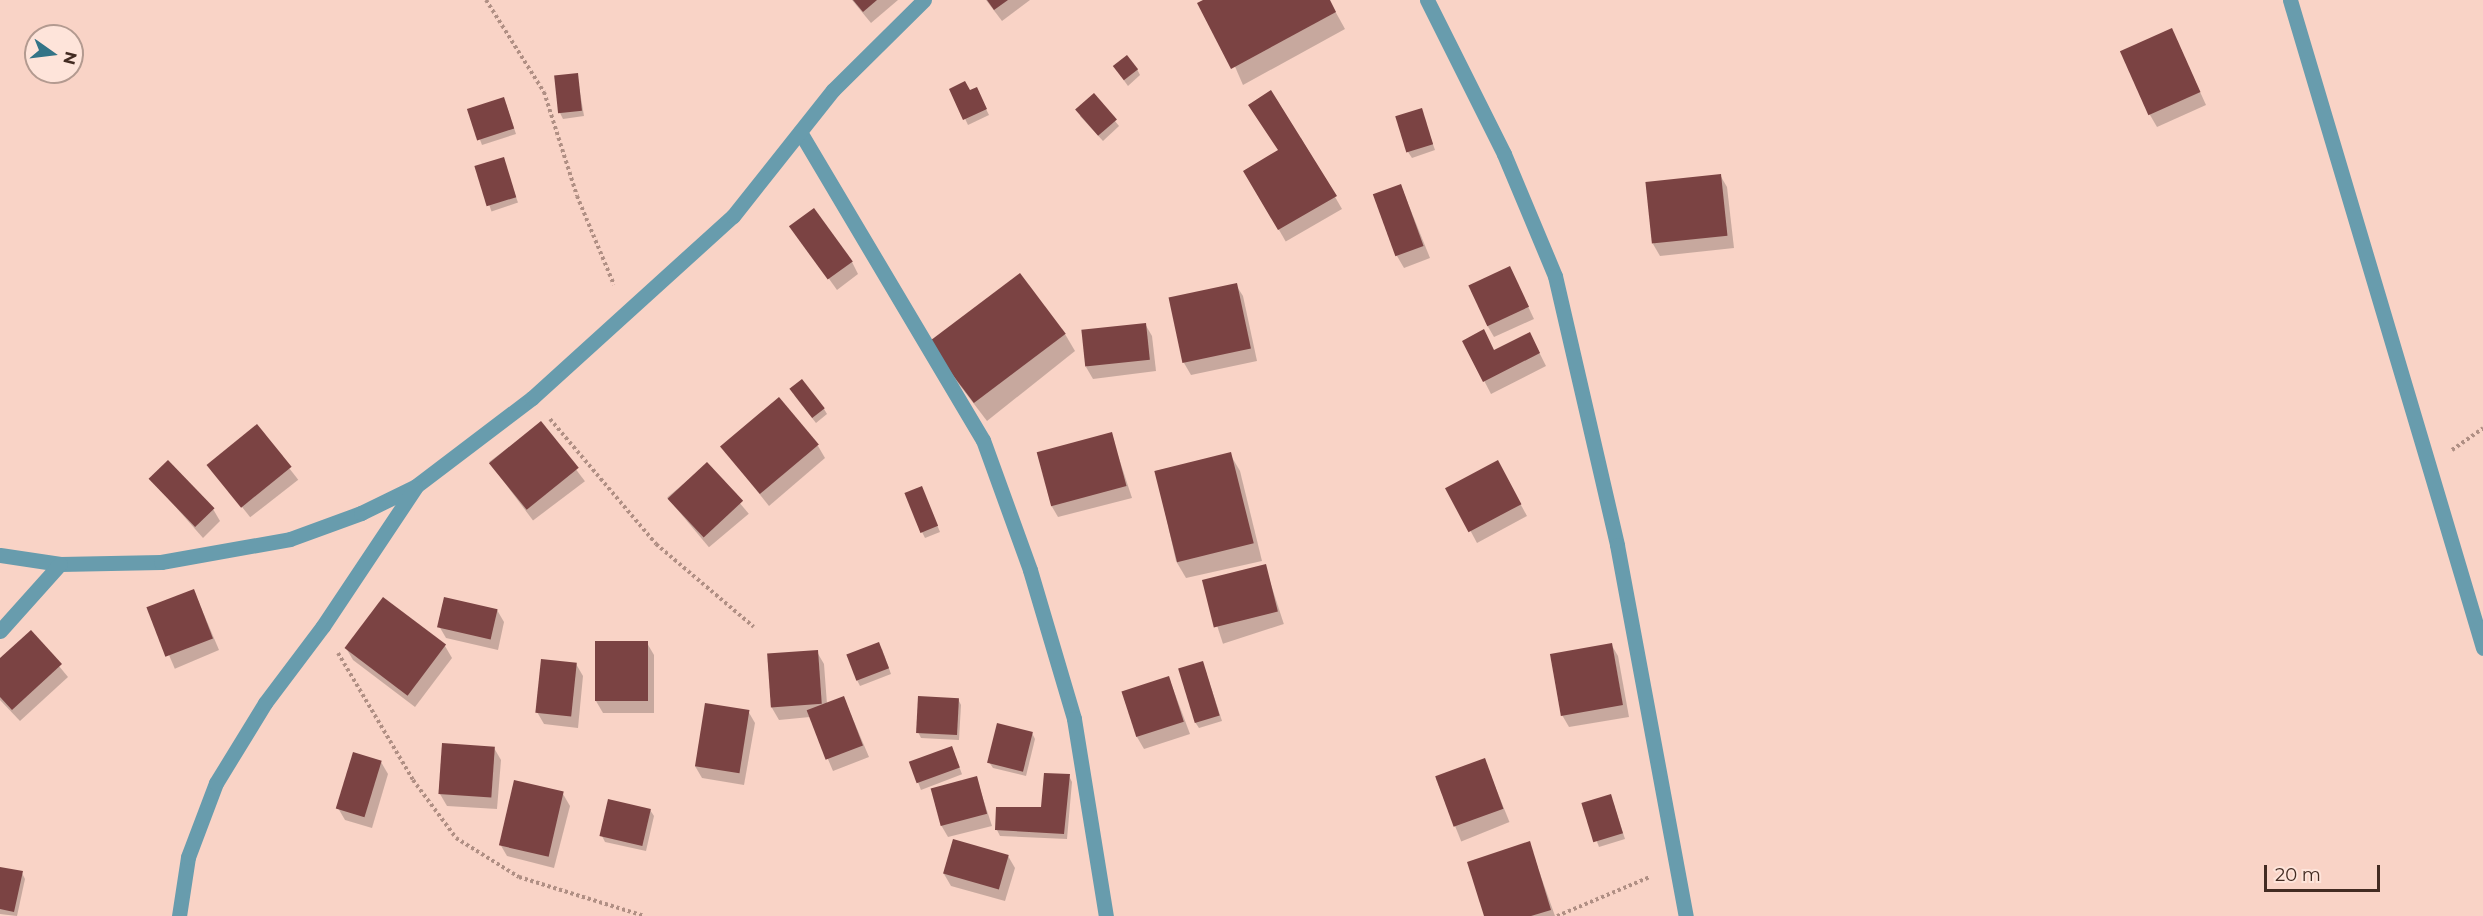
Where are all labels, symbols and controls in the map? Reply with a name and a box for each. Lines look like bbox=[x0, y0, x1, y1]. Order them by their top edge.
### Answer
north arrow bbox=[24, 24, 84, 84]
text: N bbox=[59, 49, 81, 67]
scale bar bbox=[2267, 853, 2382, 891]
text: 20 m bbox=[2275, 864, 2321, 886]

